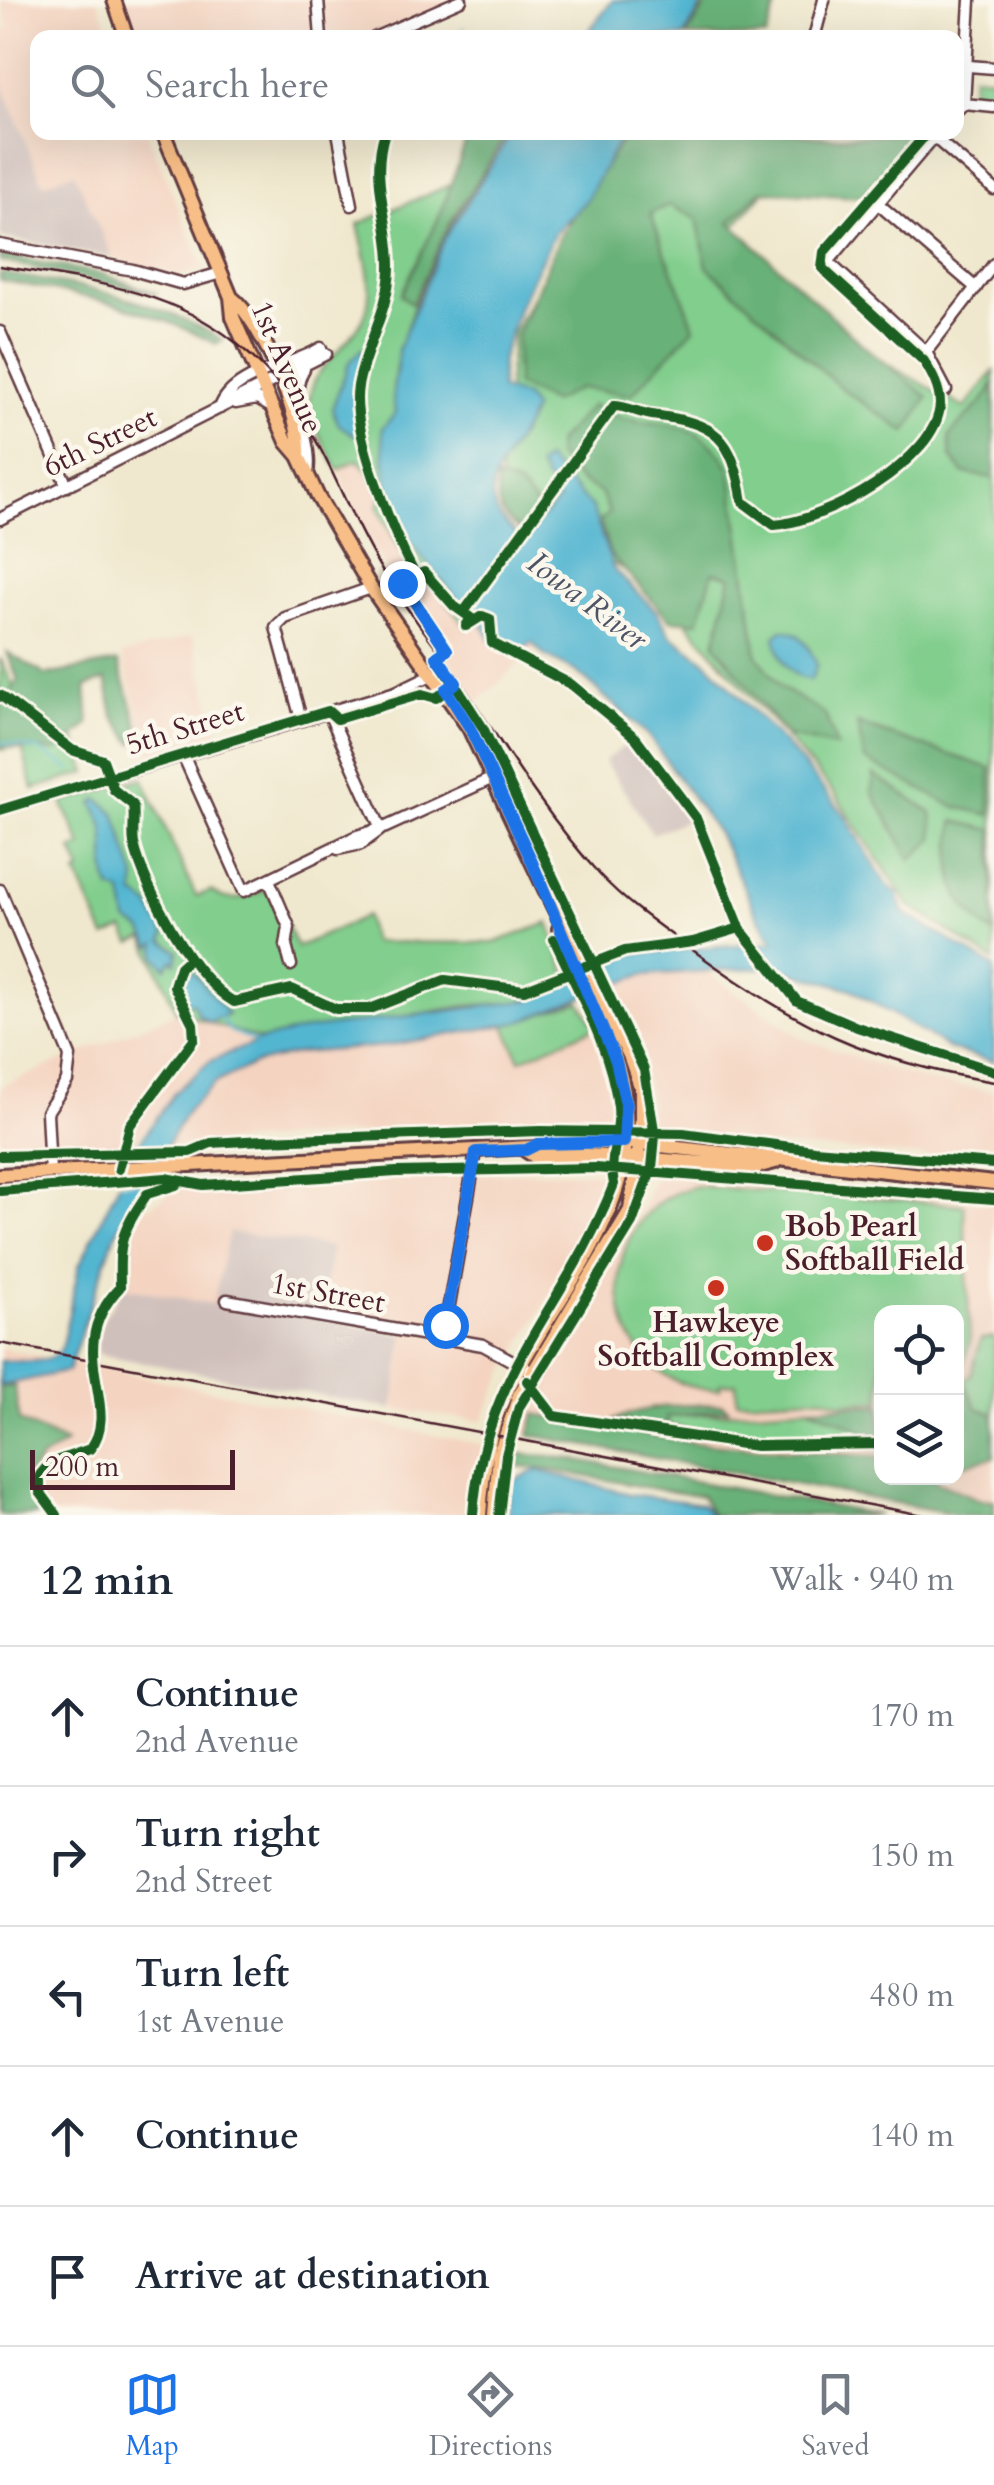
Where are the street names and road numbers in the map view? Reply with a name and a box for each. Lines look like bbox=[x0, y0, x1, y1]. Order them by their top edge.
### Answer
street label: 1st Avenue bbox=[241, 294, 333, 440]
street label: 6th Street bbox=[36, 397, 164, 487]
street label: 5th Street bbox=[121, 690, 250, 765]
street label: 1st Street bbox=[268, 1263, 389, 1323]

